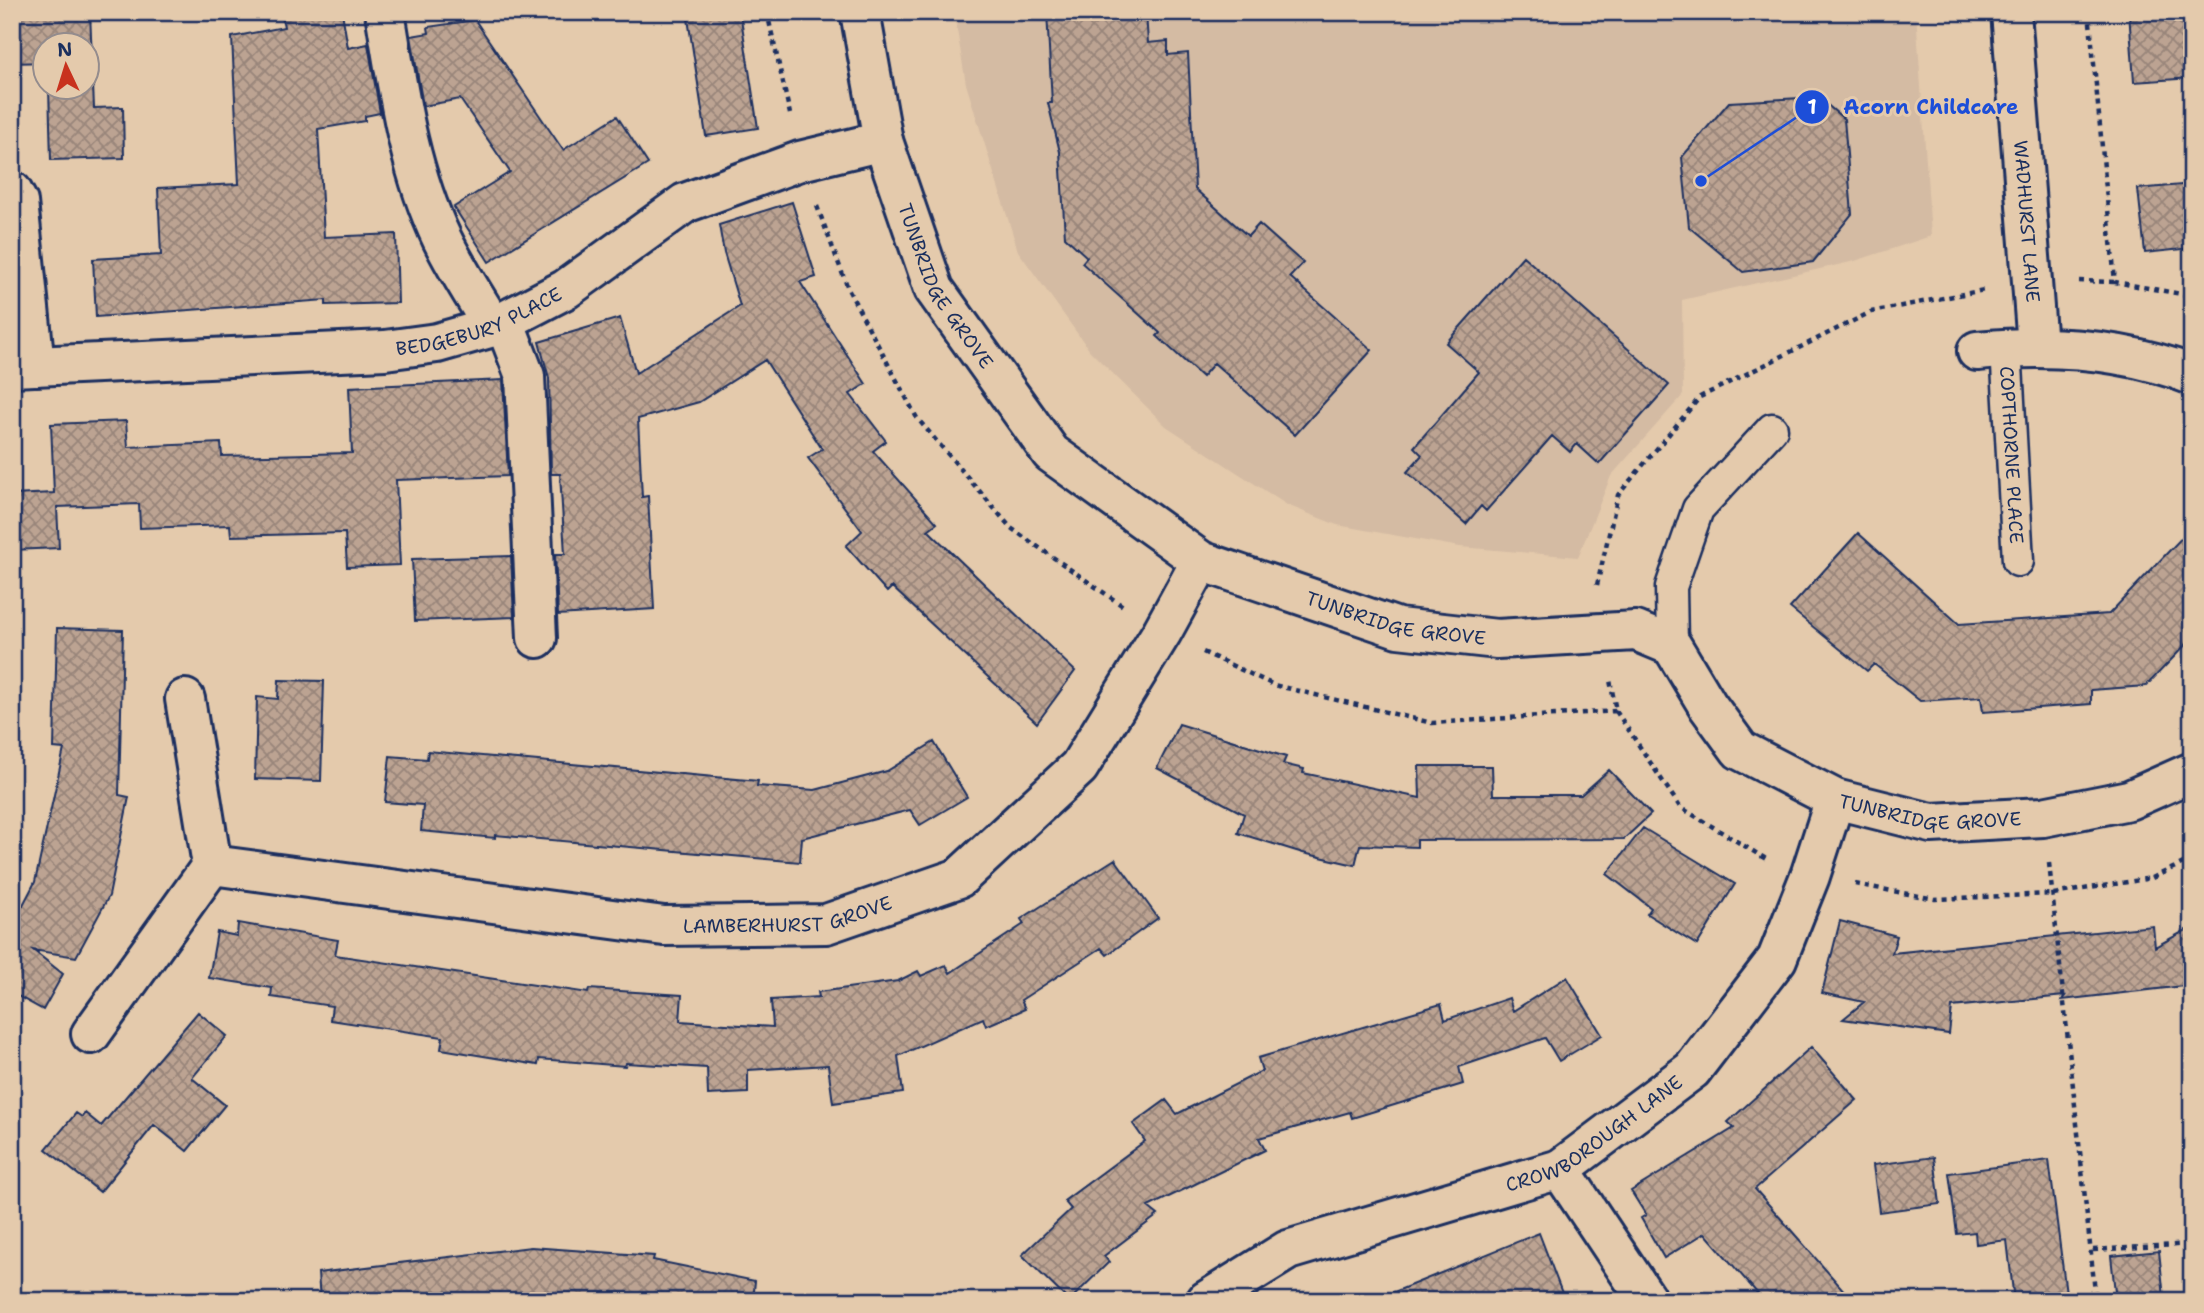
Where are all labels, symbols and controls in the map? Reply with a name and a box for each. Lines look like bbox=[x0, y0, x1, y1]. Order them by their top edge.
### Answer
north arrow bbox=[32, 32, 102, 102]
text: N bbox=[56, 37, 73, 63]
callout: Acorn Childcare bbox=[1794, 86, 2033, 128]
text: 1 bbox=[1807, 93, 1817, 121]
text: Acorn Childcare bbox=[1843, 93, 2019, 121]
street label: WADHURST LANE bbox=[2009, 139, 2046, 303]
street label: TUNBRIDGE GROVE bbox=[893, 200, 999, 373]
street label: BEDGEBURY PLACE bbox=[394, 281, 566, 361]
street label: COPTHORNE PLACE bbox=[1995, 365, 2030, 544]
street label: TUNBRIDGE GROVE bbox=[1303, 585, 1487, 650]
street label: TUNBRIDGE GROVE bbox=[1836, 788, 2022, 837]
street label: LAMBERHURST GROVE bbox=[683, 890, 895, 938]
street label: CROWBOROUGH LANE bbox=[1502, 1069, 1687, 1197]

